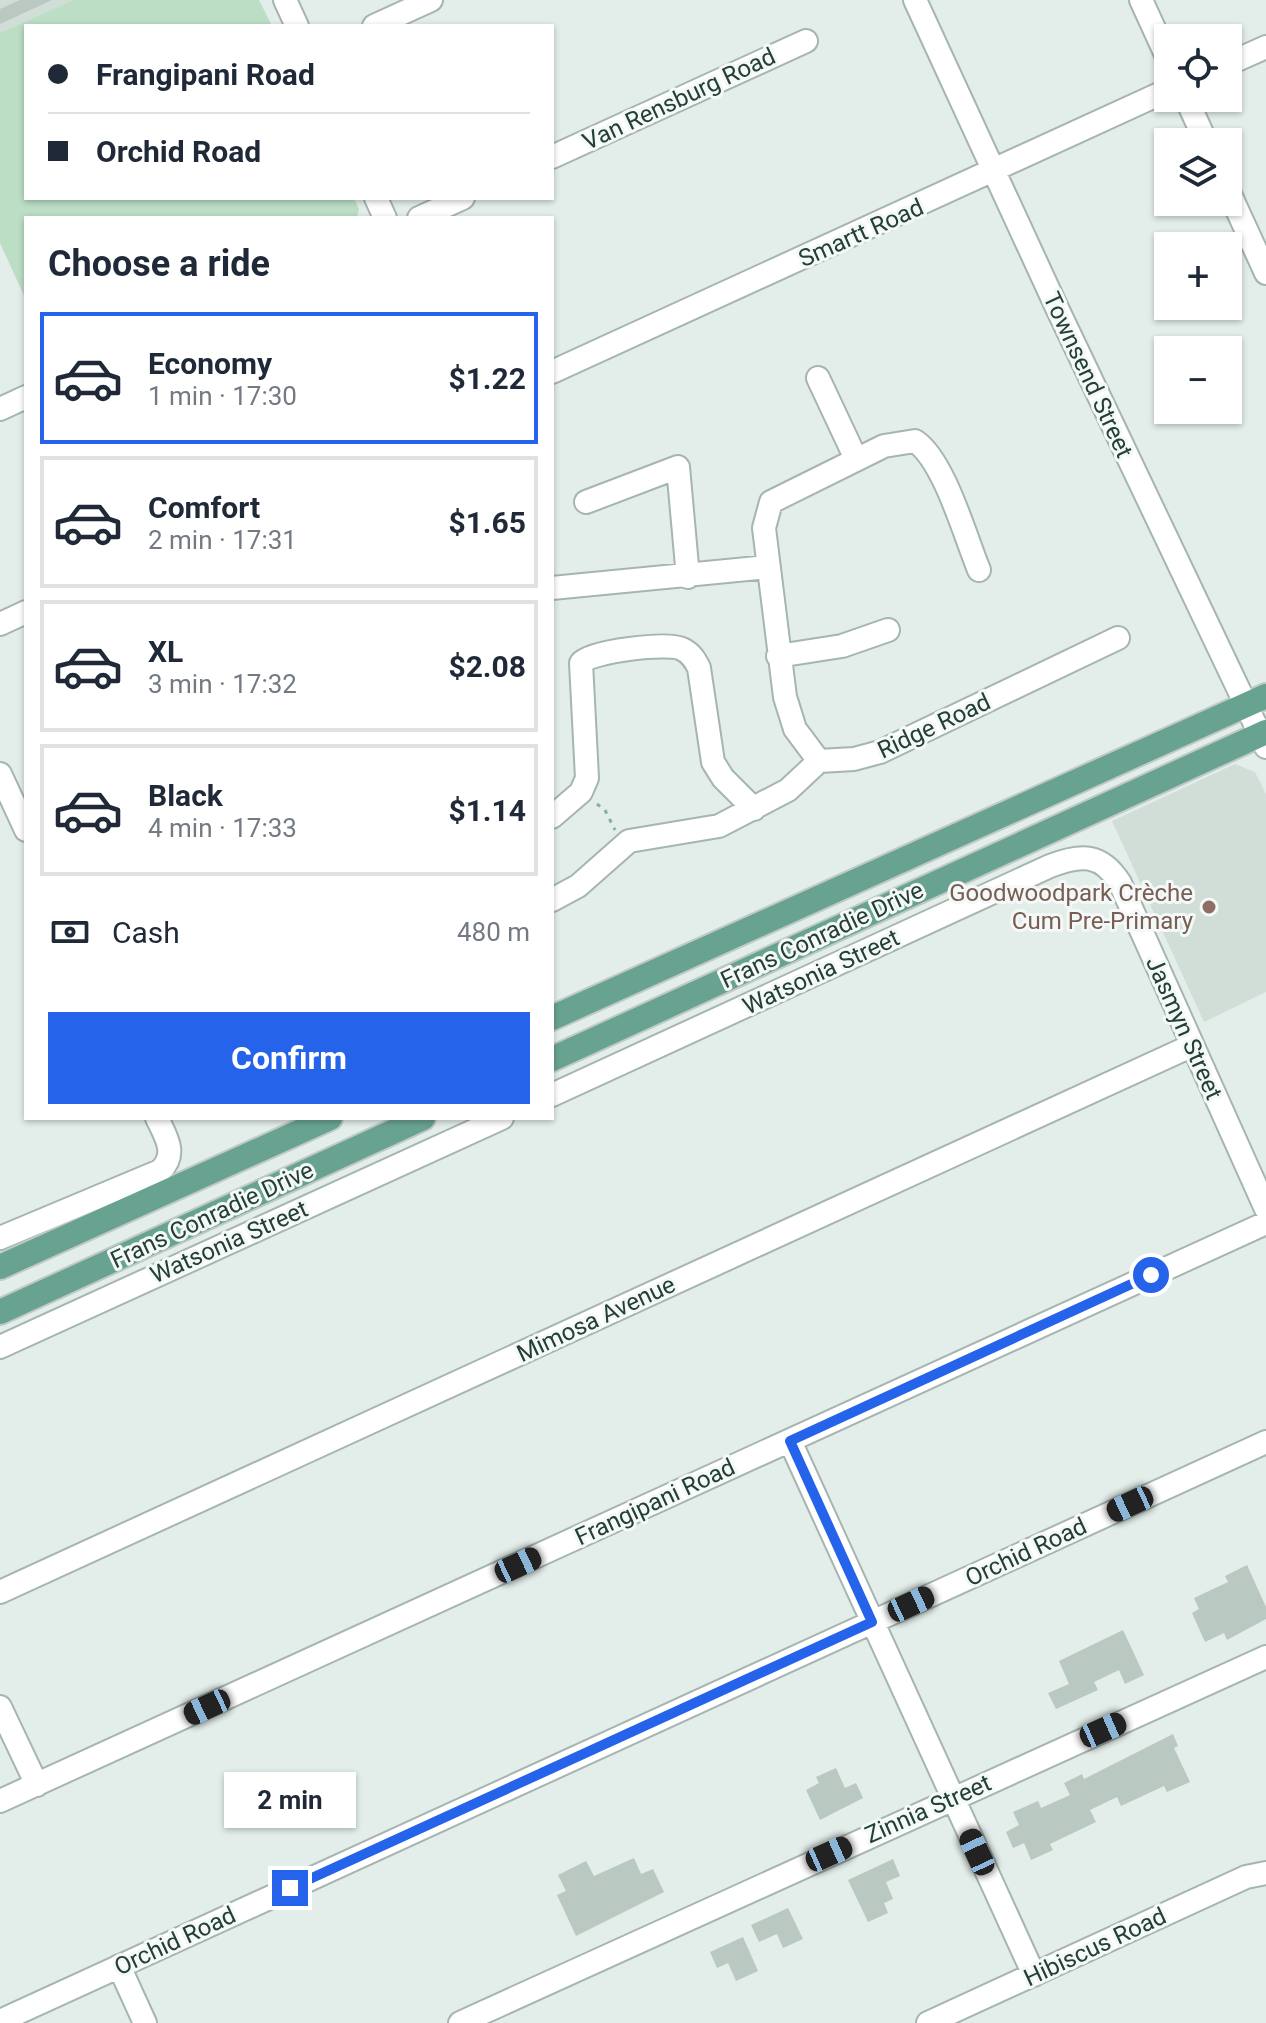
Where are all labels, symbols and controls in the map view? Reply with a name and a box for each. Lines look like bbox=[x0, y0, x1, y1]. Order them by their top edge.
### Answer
map controls bbox=[1154, 24, 1242, 424]
button: locate bbox=[1154, 24, 1242, 112]
street label: Van Rensburg Road bbox=[578, 42, 780, 156]
text: Frangipani Road bbox=[96, 57, 315, 92]
button: layers bbox=[1154, 128, 1242, 216]
text: Orchid Road bbox=[96, 134, 261, 169]
street label: Smartt Road bbox=[794, 193, 928, 273]
button: + bbox=[1154, 232, 1242, 320]
text: Choose a ride bbox=[48, 243, 270, 285]
street label: Townsend Street bbox=[1037, 288, 1139, 462]
button: − bbox=[1154, 336, 1242, 424]
icon: car bbox=[52, 342, 124, 414]
text: Economy bbox=[148, 346, 272, 381]
text: $1.22 bbox=[448, 361, 526, 396]
text: 1 min · 17:30 bbox=[148, 381, 297, 411]
icon: car bbox=[52, 486, 124, 558]
text: Comfort bbox=[148, 490, 260, 525]
text: $1.65 bbox=[448, 505, 526, 540]
text: 2 min · 17:31 bbox=[148, 525, 297, 555]
icon: car bbox=[52, 630, 124, 702]
text: XL bbox=[148, 634, 183, 669]
text: $2.08 bbox=[448, 649, 526, 684]
text: 3 min · 17:32 bbox=[148, 669, 297, 699]
street label: Ridge Road bbox=[873, 688, 995, 764]
icon: car bbox=[52, 774, 124, 846]
text: Black bbox=[148, 778, 223, 813]
text: $1.14 bbox=[448, 793, 526, 828]
text: 4 min · 17:33 bbox=[148, 813, 297, 843]
street label: Frans Conradie Drive bbox=[716, 876, 928, 994]
place label: Goodwoodpark Crèche Cum Pre-Primary bbox=[949, 879, 1194, 935]
marker: Goodwoodpark Crèche Cum Pre-Primary bbox=[1200, 898, 1218, 916]
icon: cash bbox=[48, 910, 92, 954]
text: Cash bbox=[112, 915, 180, 950]
text: 480 m bbox=[457, 917, 530, 947]
street label: Watsonia Street bbox=[738, 923, 904, 1020]
street label: Jasmyn Street bbox=[1140, 952, 1228, 1104]
button: Confirm bbox=[48, 1012, 530, 1104]
street label: Frans Conradie Drive bbox=[106, 1156, 318, 1274]
street label: Watsonia Street bbox=[146, 1195, 312, 1289]
route start bbox=[1133, 1257, 1169, 1293]
street label: Mimosa Avenue bbox=[512, 1270, 680, 1368]
street label: Frangipani Road bbox=[571, 1453, 739, 1551]
car bbox=[1103, 1483, 1157, 1525]
street label: Orchid Road bbox=[961, 1512, 1091, 1592]
car bbox=[491, 1544, 545, 1586]
car bbox=[884, 1583, 938, 1625]
car bbox=[180, 1686, 234, 1728]
car bbox=[1076, 1709, 1130, 1751]
street label: Zinnia Street bbox=[861, 1769, 995, 1849]
callout: 2 min bbox=[224, 1772, 356, 1828]
text: 2 min bbox=[257, 1785, 323, 1815]
car bbox=[956, 1825, 998, 1879]
car bbox=[802, 1833, 856, 1875]
route end bbox=[272, 1870, 308, 1906]
street label: Orchid Road bbox=[110, 1901, 240, 1981]
street label: Hibiscus Road bbox=[1019, 1902, 1171, 1992]

